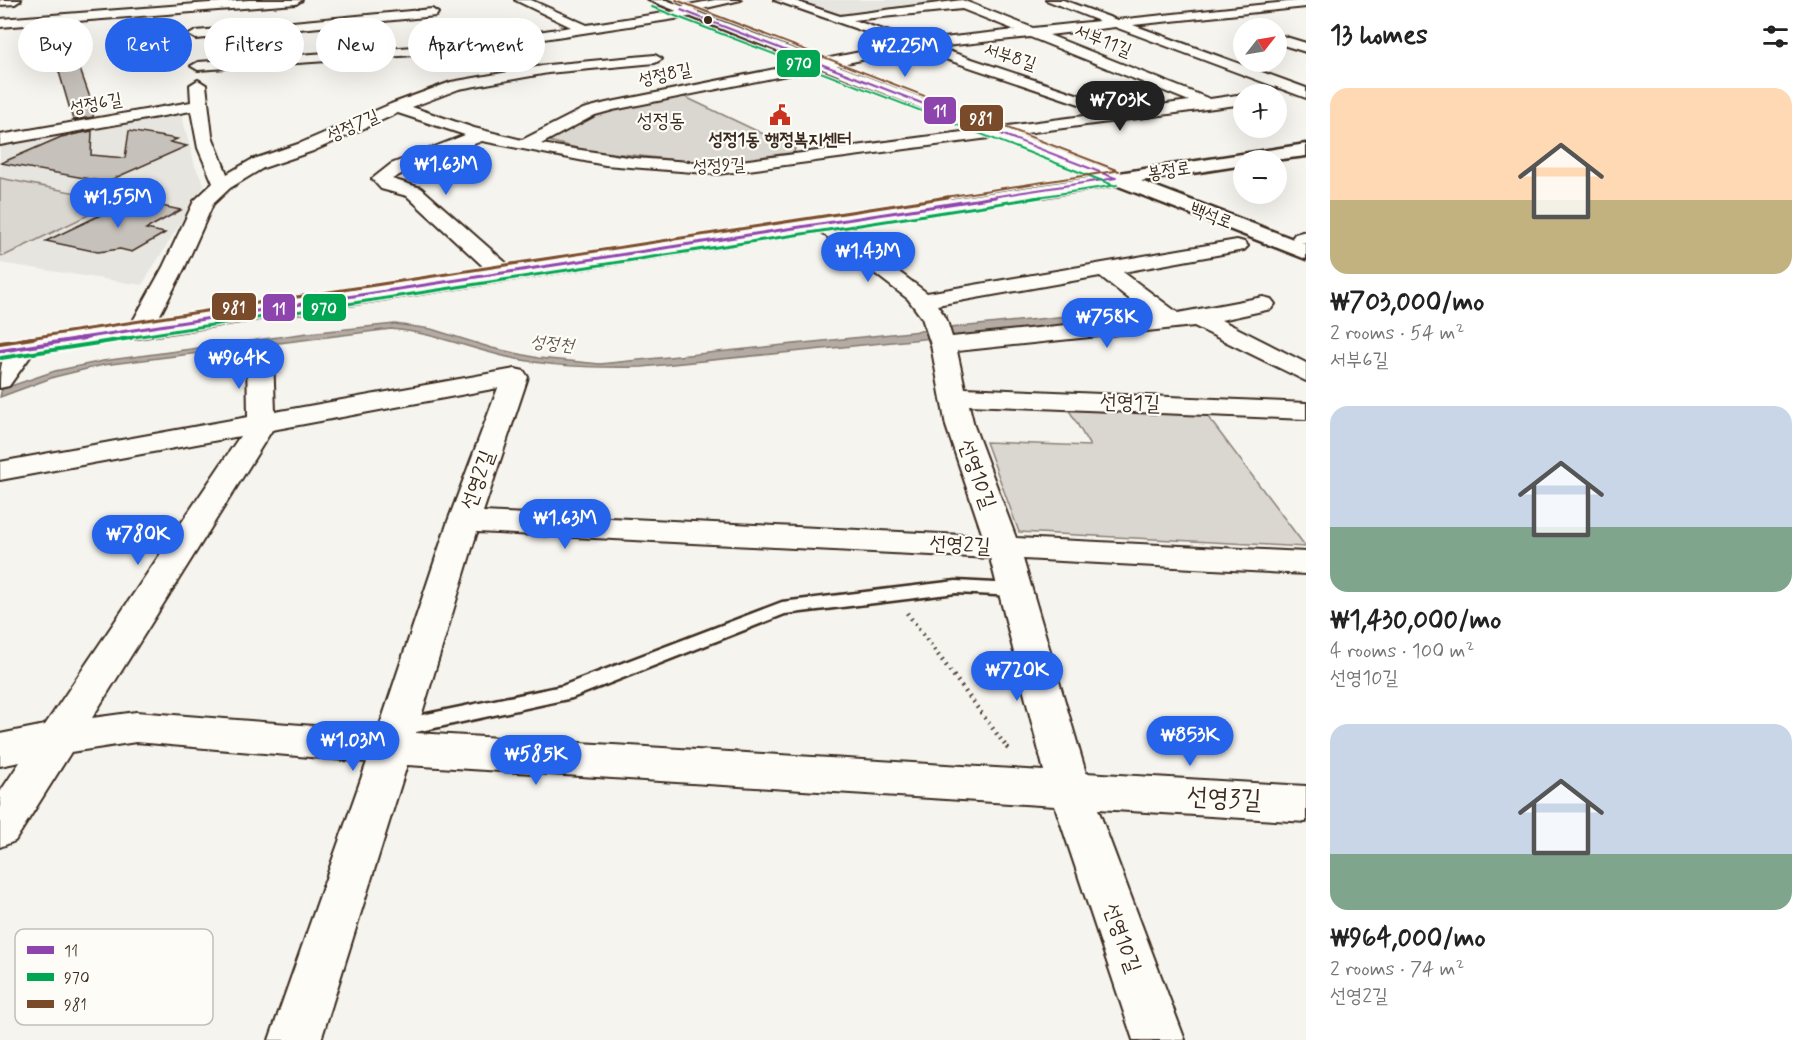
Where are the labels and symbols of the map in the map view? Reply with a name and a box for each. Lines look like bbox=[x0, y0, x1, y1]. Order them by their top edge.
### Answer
unlabelled marker bbox=[702, 14, 714, 26]
north arrow bbox=[1233, 18, 1287, 72]
street label: 서부11길 bbox=[1071, 19, 1136, 63]
pin: ₩2.25M bbox=[856, 27, 954, 78]
street label: 서부8길 bbox=[981, 37, 1040, 77]
line badge: 970 bbox=[776, 49, 821, 78]
text: 970 bbox=[786, 54, 812, 75]
street label: 성정8길 bbox=[636, 58, 694, 92]
pin: ₩703K bbox=[1078, 81, 1162, 132]
street label: 성정6길 bbox=[68, 88, 125, 120]
line badge: 11 bbox=[923, 96, 957, 125]
text: 11 bbox=[933, 101, 947, 122]
public building icon: 성정1동 행정복지센터 bbox=[768, 103, 792, 127]
street label: 성정7길 bbox=[323, 104, 383, 148]
line badge: 981 bbox=[959, 104, 1004, 132]
district label: 성정동 bbox=[637, 108, 685, 135]
text: 981 bbox=[970, 109, 992, 130]
place label: 성정1동 행정복지센터 bbox=[708, 128, 852, 152]
pin: ₩1.63M bbox=[397, 145, 495, 196]
street label: 성정9길 bbox=[692, 153, 746, 179]
street label: 봉정로 bbox=[1146, 156, 1192, 186]
pin: ₩1.55M bbox=[69, 178, 167, 229]
street label: 백석로 bbox=[1186, 197, 1236, 235]
pin: ₩1.43M bbox=[819, 232, 917, 283]
line badge: 981 bbox=[211, 292, 257, 321]
line badge: 11 bbox=[262, 293, 296, 322]
line badge: 970 bbox=[302, 293, 347, 322]
text: 981 bbox=[223, 298, 245, 319]
pin: ₩758K bbox=[1065, 298, 1149, 349]
text: 11 bbox=[272, 299, 286, 320]
text: 970 bbox=[311, 299, 337, 320]
water label: 성정천 bbox=[529, 330, 576, 358]
pin: ₩964K bbox=[197, 339, 281, 390]
street label: 선영1길 bbox=[1099, 388, 1161, 418]
street label: 선영10길 bbox=[952, 435, 1002, 513]
street label: 선영2길 bbox=[454, 446, 502, 513]
pin: ₩1.63M bbox=[516, 499, 614, 550]
pin: ₩780K bbox=[96, 515, 180, 566]
street label: 선영2길 bbox=[929, 529, 991, 561]
pin: ₩720K bbox=[975, 651, 1059, 702]
pin: ₩853K bbox=[1148, 716, 1232, 767]
pin: ₩1.03M bbox=[304, 721, 402, 772]
pin: ₩585K bbox=[494, 735, 578, 786]
street label: 선영3길 bbox=[1186, 780, 1262, 818]
street label: 선영10길 bbox=[1097, 899, 1147, 977]
legend bbox=[15, 929, 213, 1025]
text: 11 bbox=[64, 941, 78, 962]
text: 970 bbox=[64, 968, 90, 989]
text: 981 bbox=[64, 995, 87, 1016]

